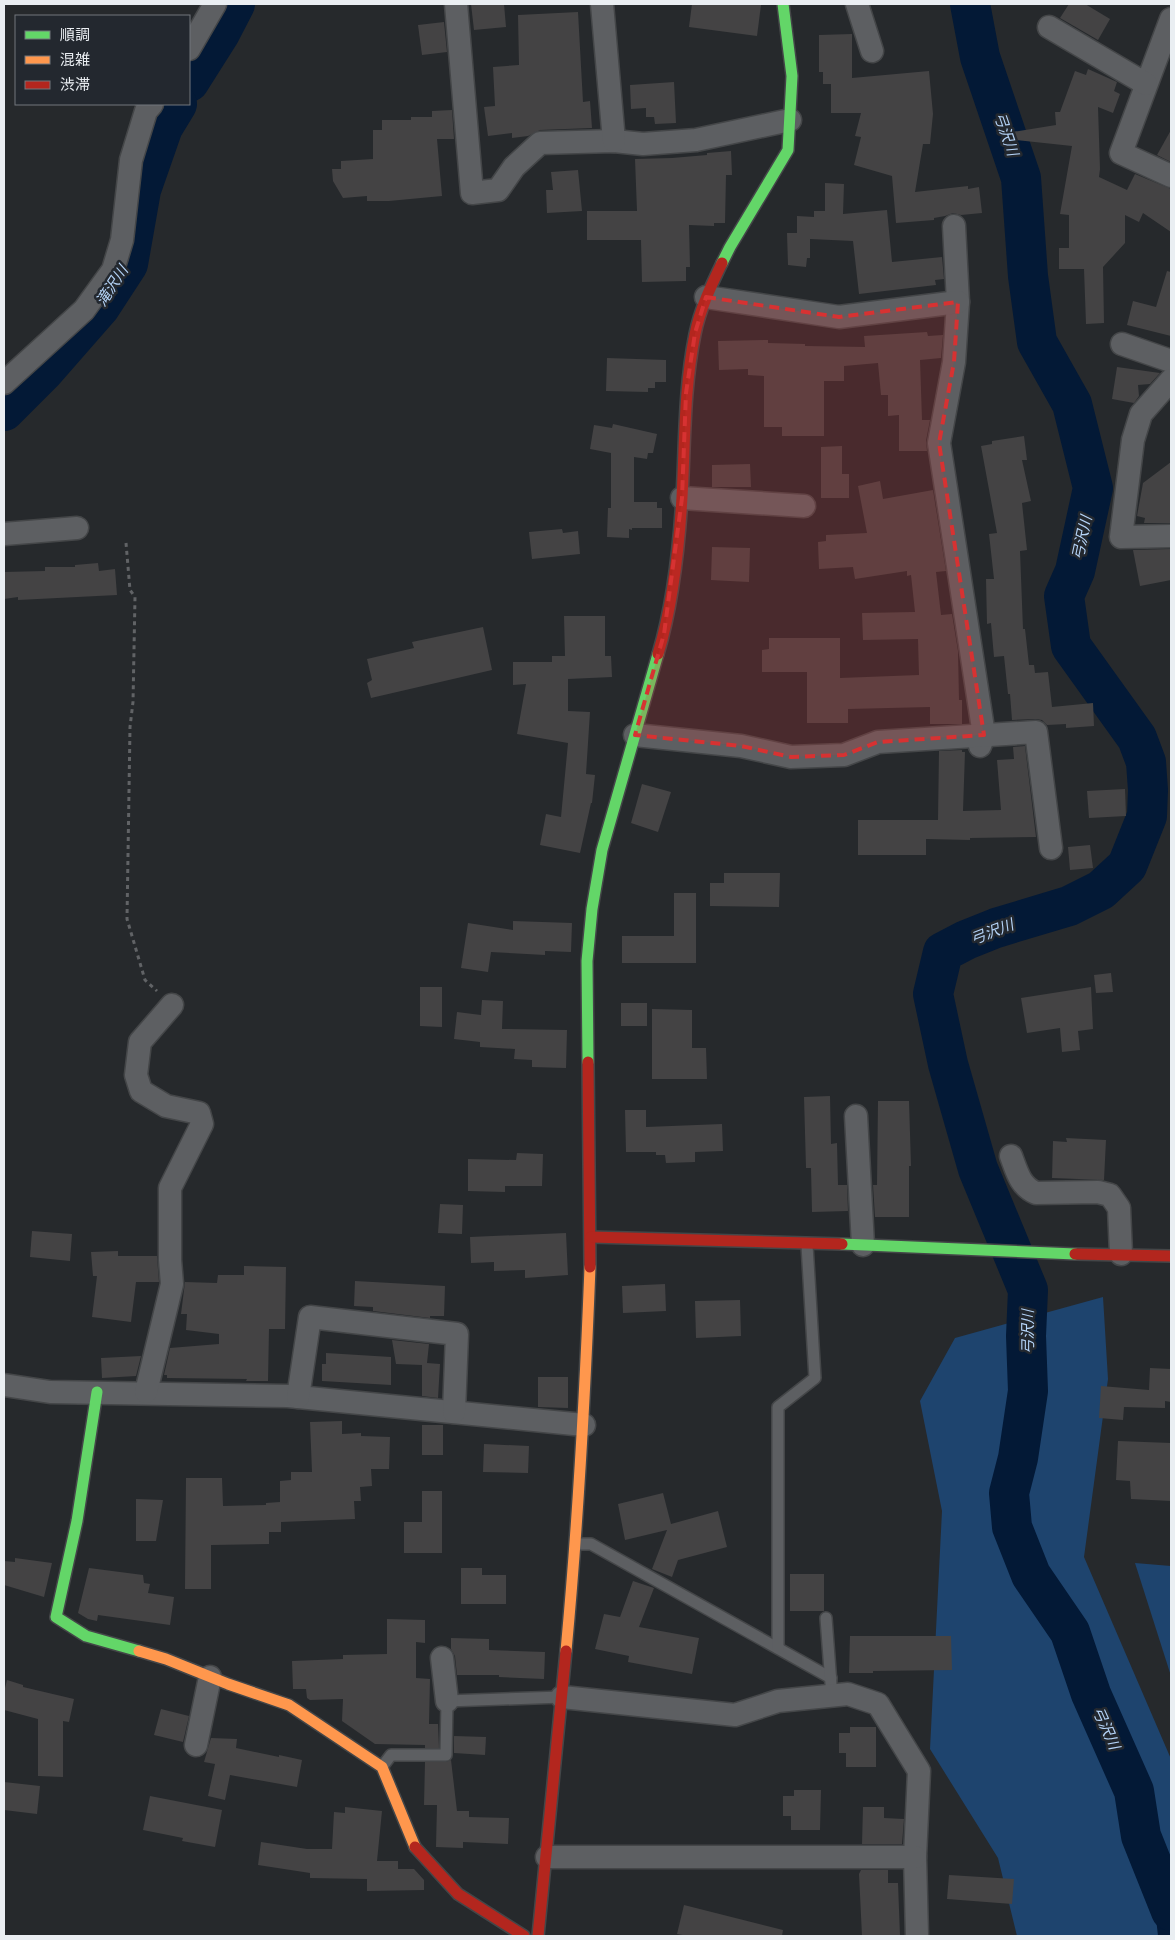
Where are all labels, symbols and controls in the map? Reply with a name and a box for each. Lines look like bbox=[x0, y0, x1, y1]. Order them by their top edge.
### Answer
legend bbox=[15, 15, 190, 105]
text: 順調 bbox=[60, 24, 90, 45]
text: 混雑 bbox=[60, 49, 90, 70]
text: 渋滞 bbox=[60, 74, 90, 95]
water label: 弓沢川 bbox=[989, 109, 1024, 160]
water label: 滝沢川 bbox=[91, 259, 134, 310]
water label: 弓沢川 bbox=[1067, 512, 1097, 562]
water label: 弓沢川 bbox=[967, 913, 1018, 949]
water label: 弓沢川 bbox=[1017, 1308, 1038, 1355]
water label: 弓沢川 bbox=[1088, 1703, 1126, 1754]

